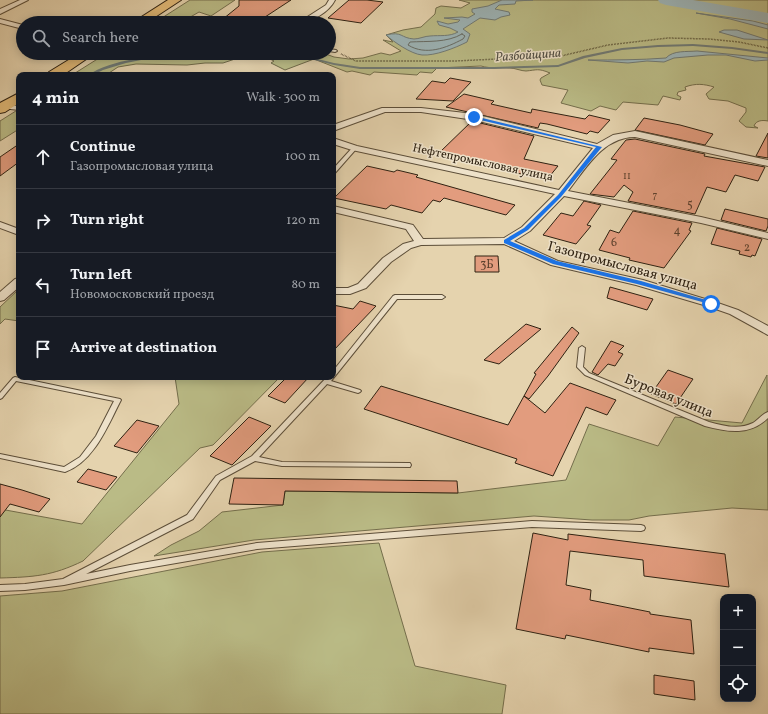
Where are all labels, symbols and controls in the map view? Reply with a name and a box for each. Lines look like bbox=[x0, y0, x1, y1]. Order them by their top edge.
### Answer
search box bbox=[16, 16, 336, 60]
icon: search bbox=[30, 27, 52, 49]
text: Search here bbox=[62, 28, 139, 49]
water label: Разбойщина bbox=[494, 45, 562, 67]
text: 4 min bbox=[32, 87, 79, 110]
text: Walk · 300 m bbox=[246, 89, 320, 107]
route end bbox=[465, 108, 483, 126]
text: Continue bbox=[70, 137, 135, 158]
street label: Нефтепромысловая улица bbox=[411, 140, 555, 186]
icon: ahead bbox=[32, 146, 54, 168]
text: 100 m bbox=[285, 148, 320, 166]
text: Газопромысловая улица bbox=[70, 158, 213, 176]
house number: 11 bbox=[623, 169, 631, 183]
house number: 7 bbox=[653, 188, 658, 202]
house number: 5 bbox=[687, 197, 693, 213]
icon: right bbox=[32, 210, 54, 232]
text: Turn right bbox=[70, 210, 144, 231]
text: 120 m bbox=[286, 212, 320, 230]
house number: 4 bbox=[673, 223, 681, 239]
house number: 6 bbox=[611, 235, 617, 251]
street label: Газопромысловая улица bbox=[546, 237, 700, 296]
house number: 2 bbox=[744, 240, 750, 256]
house number: 3Б bbox=[480, 257, 494, 273]
text: Turn left bbox=[70, 265, 132, 286]
icon: left bbox=[32, 274, 54, 296]
text: 80 m bbox=[291, 276, 320, 294]
text: Новомосковский проезд bbox=[70, 286, 214, 304]
route start bbox=[702, 295, 720, 313]
icon: arrive bbox=[32, 338, 54, 360]
text: Arrive at destination bbox=[70, 338, 217, 359]
street label: Буровая улица bbox=[621, 370, 716, 423]
map controls bbox=[720, 594, 756, 702]
button: + bbox=[720, 594, 756, 630]
button: − bbox=[720, 630, 756, 666]
button: locate bbox=[720, 666, 756, 702]

